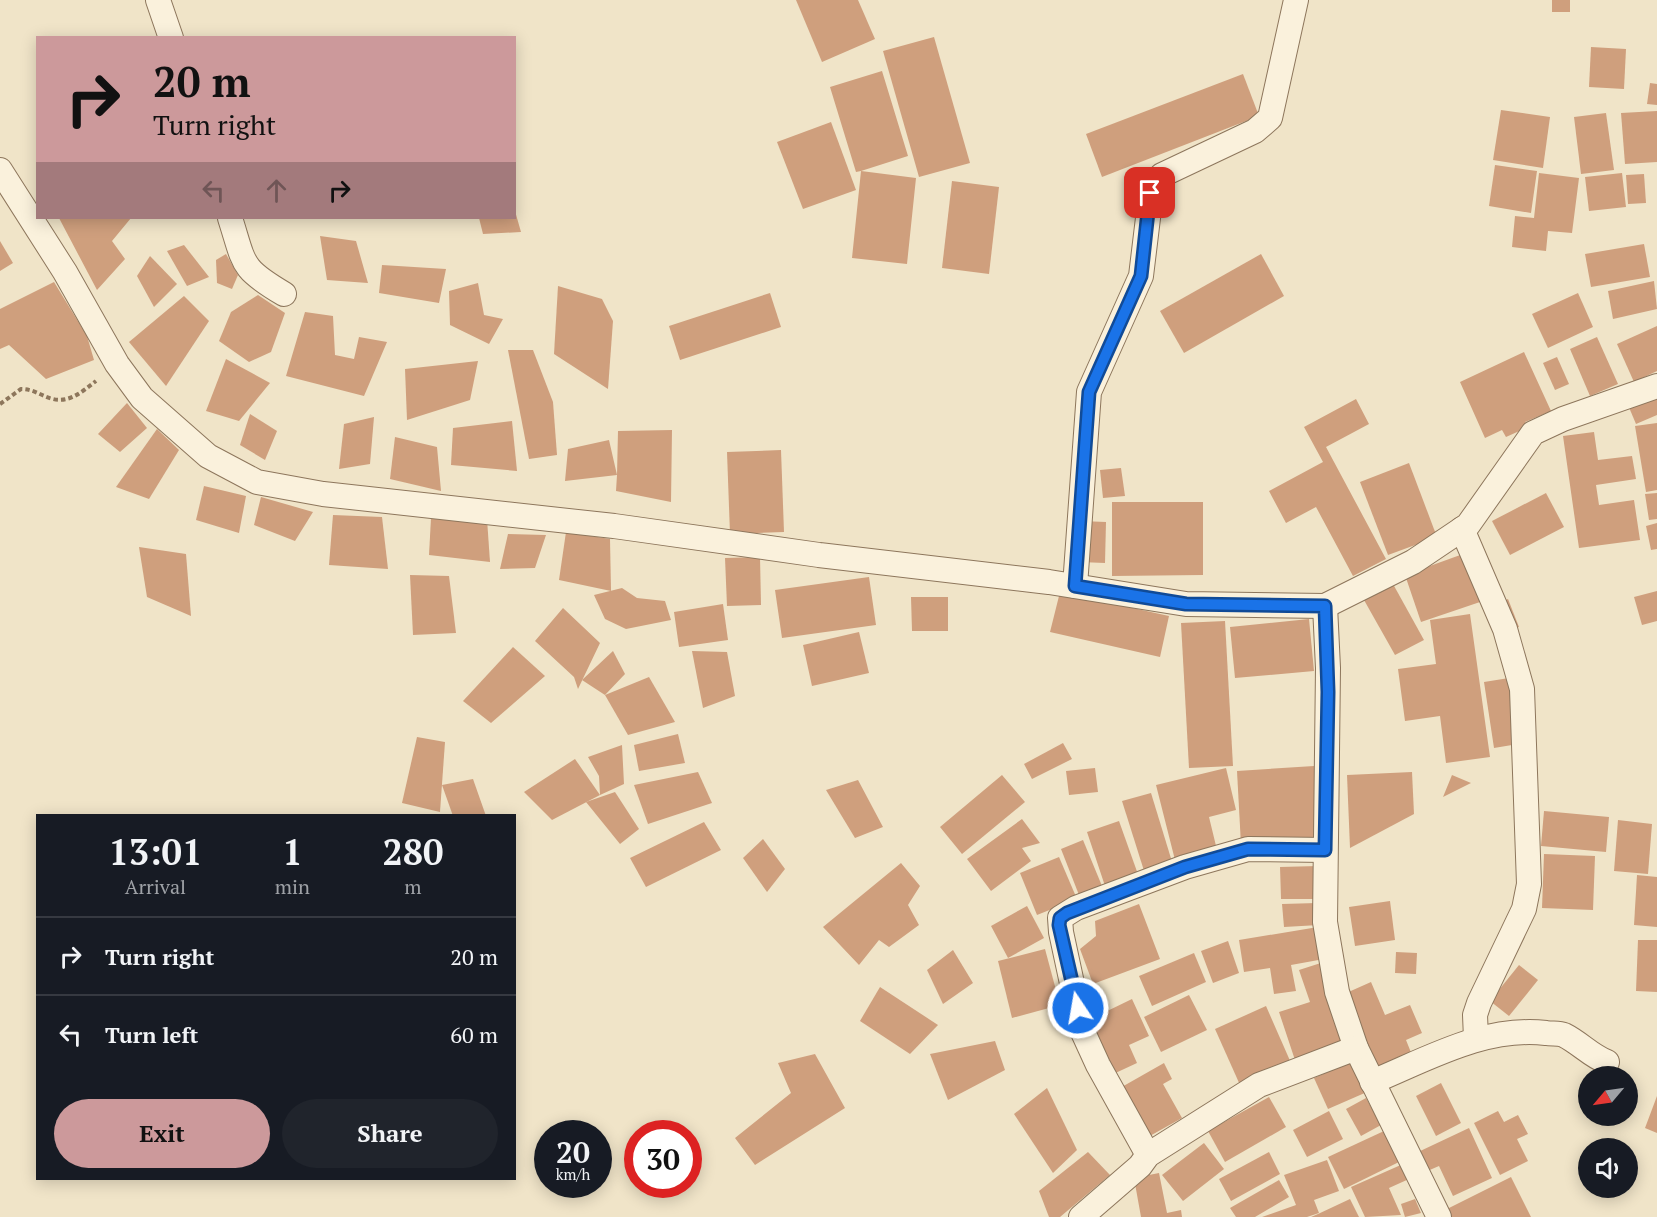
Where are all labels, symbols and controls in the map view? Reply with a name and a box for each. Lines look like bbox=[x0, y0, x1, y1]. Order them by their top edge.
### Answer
text: 20 m bbox=[153, 53, 251, 109]
icon: right bbox=[54, 60, 132, 138]
text: Turn right bbox=[153, 107, 276, 143]
pin bbox=[1124, 167, 1175, 218]
icon: left bbox=[197, 174, 230, 207]
icon: ahead bbox=[260, 174, 293, 207]
icon: right bbox=[323, 174, 356, 207]
icon: arrive bbox=[1133, 176, 1166, 209]
text: 13:01 bbox=[109, 828, 202, 875]
text: 1 bbox=[282, 828, 303, 875]
text: 280 bbox=[382, 828, 443, 875]
text: Arrival bbox=[125, 873, 186, 900]
text: min bbox=[275, 873, 310, 900]
text: m bbox=[404, 873, 422, 900]
icon: right bbox=[54, 940, 87, 973]
text: Turn right bbox=[105, 942, 214, 971]
text: 20 m bbox=[450, 942, 498, 971]
position arrow bbox=[1046, 976, 1110, 1040]
icon: left bbox=[54, 1018, 87, 1051]
text: Turn left bbox=[105, 1020, 198, 1049]
text: 60 m bbox=[450, 1020, 498, 1049]
north arrow bbox=[1578, 1066, 1638, 1126]
map controls bbox=[1578, 1066, 1638, 1198]
button: Exit bbox=[54, 1099, 270, 1168]
button: Share bbox=[282, 1099, 498, 1168]
speed limit sign: 30 bbox=[624, 1120, 702, 1198]
text: 20 bbox=[556, 1132, 590, 1172]
button: sound bbox=[1578, 1138, 1638, 1198]
text: km/h bbox=[556, 1164, 590, 1184]

